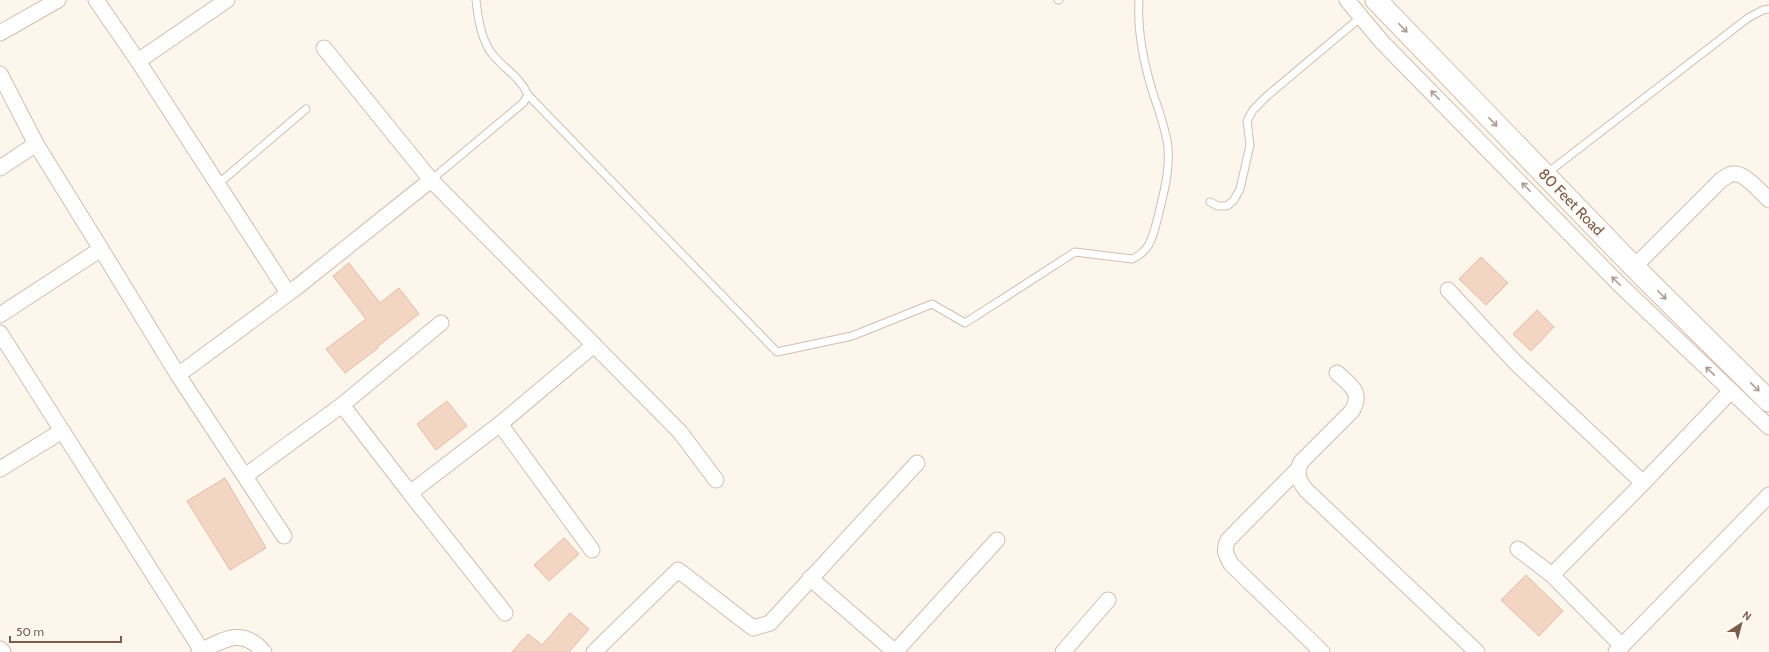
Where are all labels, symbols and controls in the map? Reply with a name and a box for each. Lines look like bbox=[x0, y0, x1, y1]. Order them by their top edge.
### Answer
one-way arrow bbox=[1398, 23, 1408, 33]
one-way arrow bbox=[1430, 90, 1439, 100]
one-way arrow bbox=[1489, 117, 1498, 127]
street label: 80 Feet Road bbox=[1534, 165, 1608, 239]
one-way arrow bbox=[1521, 182, 1531, 192]
one-way arrow bbox=[1612, 276, 1621, 286]
one-way arrow bbox=[1657, 290, 1667, 300]
one-way arrow bbox=[1705, 366, 1716, 375]
one-way arrow bbox=[1749, 382, 1760, 391]
north arrow bbox=[1721, 604, 1761, 644]
text: N bbox=[1740, 608, 1754, 624]
scale bar bbox=[10, 618, 121, 644]
text: 50 m bbox=[16, 624, 44, 639]

